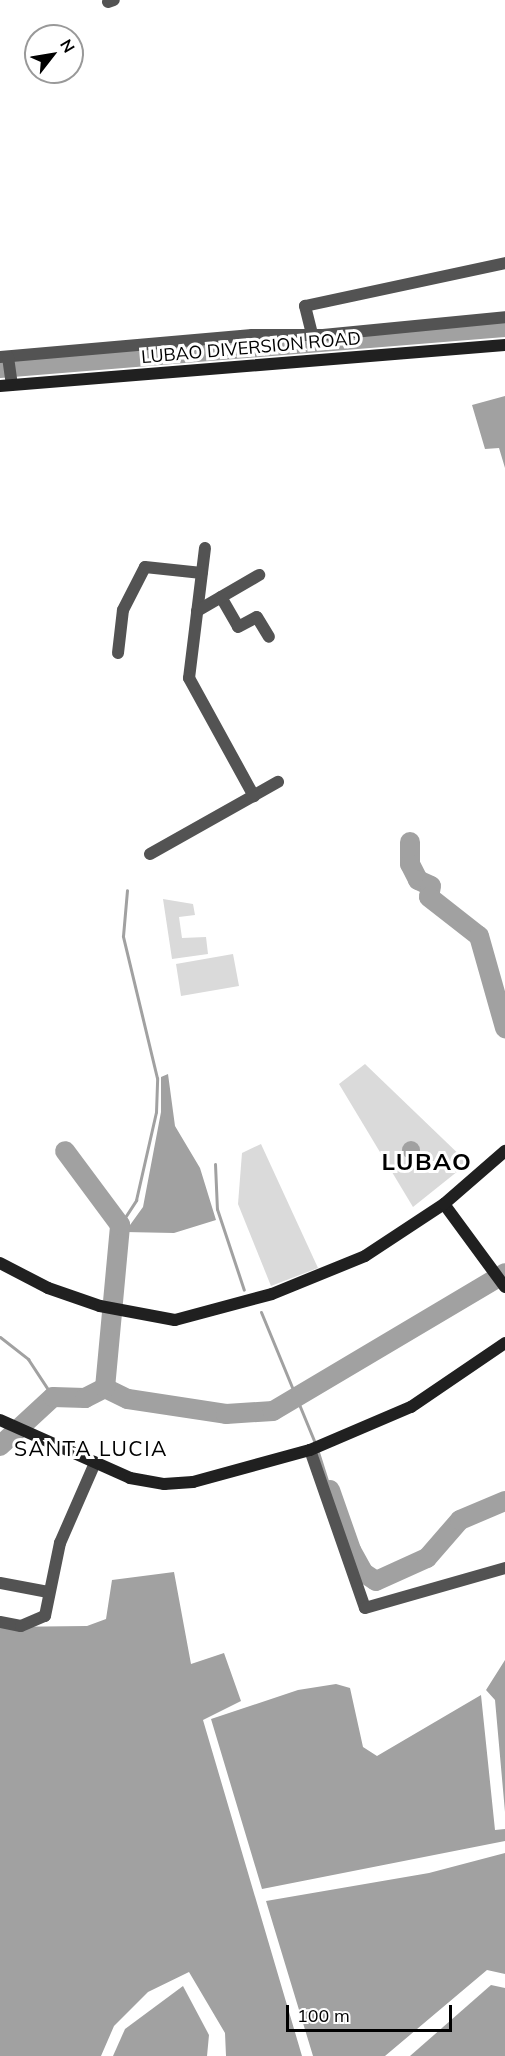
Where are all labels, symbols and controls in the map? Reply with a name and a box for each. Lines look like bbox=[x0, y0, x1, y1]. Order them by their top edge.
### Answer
north arrow bbox=[24, 24, 84, 84]
text: N bbox=[56, 35, 79, 56]
street label: LUBAO DIVERSION ROAD bbox=[140, 328, 362, 368]
district label: LUBAO bbox=[382, 1148, 472, 1176]
district label: SANTA LUCIA bbox=[14, 1435, 168, 1461]
scale bar bbox=[289, 1993, 456, 2031]
text: 100 m bbox=[297, 2004, 350, 2027]

